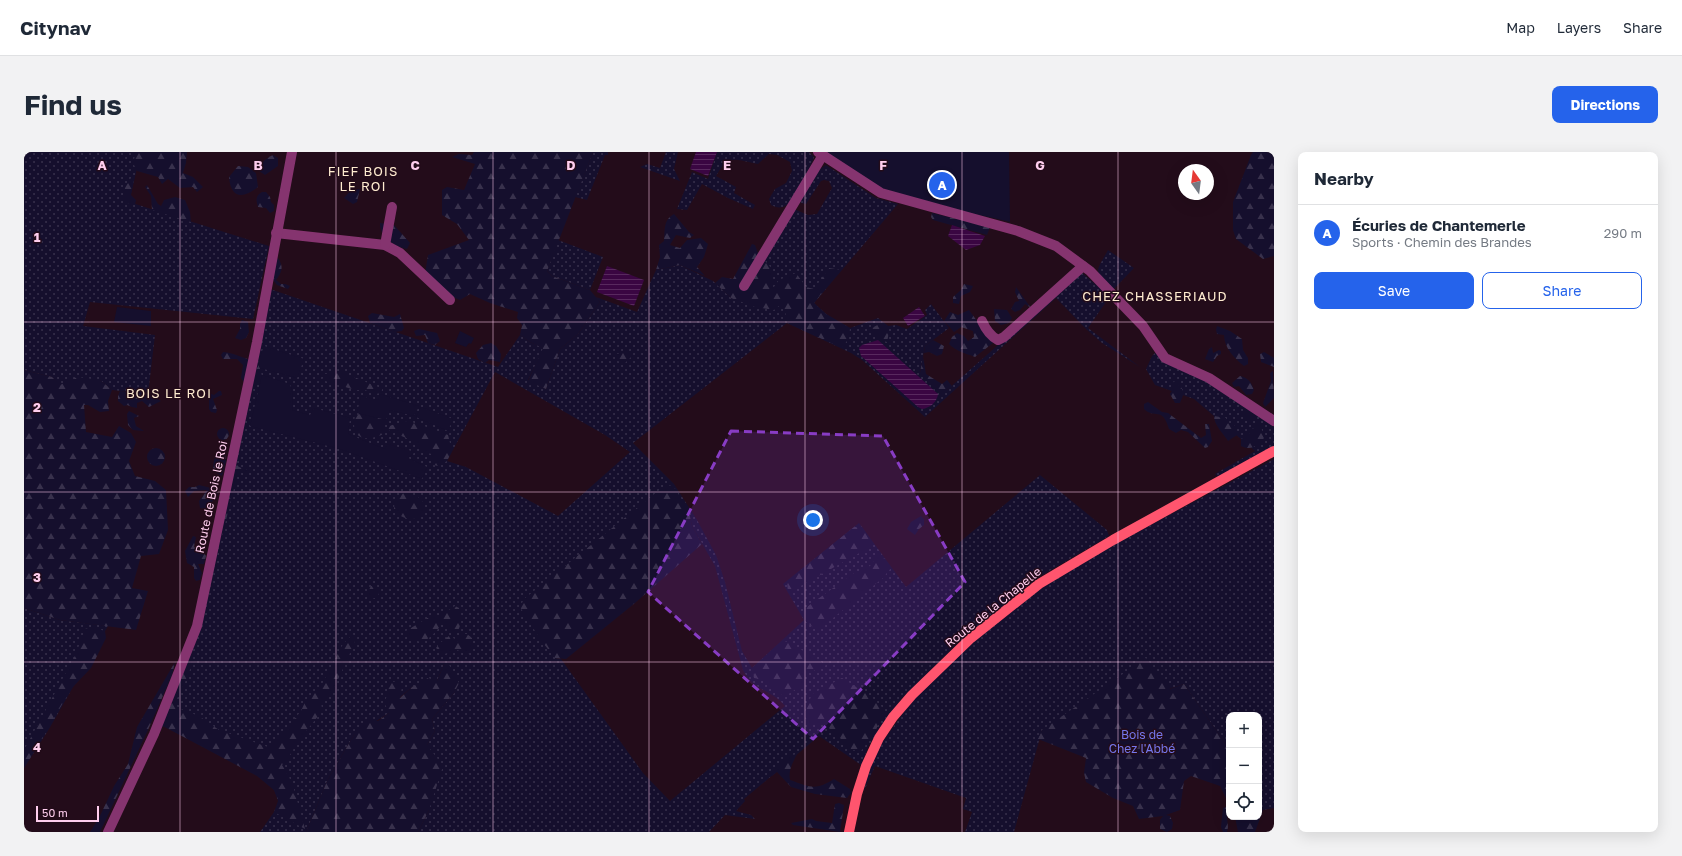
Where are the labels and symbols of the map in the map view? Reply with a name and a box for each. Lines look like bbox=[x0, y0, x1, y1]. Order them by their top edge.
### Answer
text: A bbox=[97, 157, 107, 173]
text: B bbox=[253, 157, 263, 173]
text: C bbox=[410, 157, 420, 173]
text: D bbox=[566, 157, 576, 173]
text: E bbox=[723, 157, 731, 173]
text: F bbox=[879, 157, 887, 173]
text: G bbox=[1035, 157, 1045, 173]
district label: FIEF BOIS LE ROI bbox=[328, 163, 398, 194]
north arrow bbox=[1178, 164, 1214, 200]
pin: A bbox=[929, 170, 955, 200]
text: 1 bbox=[34, 229, 41, 245]
district label: CHEZ CHASSERIAUD bbox=[1082, 288, 1228, 304]
district label: BOIS LE ROI bbox=[126, 385, 212, 401]
text: 2 bbox=[33, 399, 41, 415]
street label: Route de Bois le Roi bbox=[192, 439, 230, 555]
your location bbox=[803, 510, 823, 530]
street label: Route de la Chapelle bbox=[942, 564, 1044, 650]
text: 3 bbox=[33, 569, 41, 585]
park label: Bois de Chez l'Abbé bbox=[1109, 727, 1175, 756]
text: 4 bbox=[33, 739, 41, 755]
scale bar bbox=[36, 804, 99, 823]

